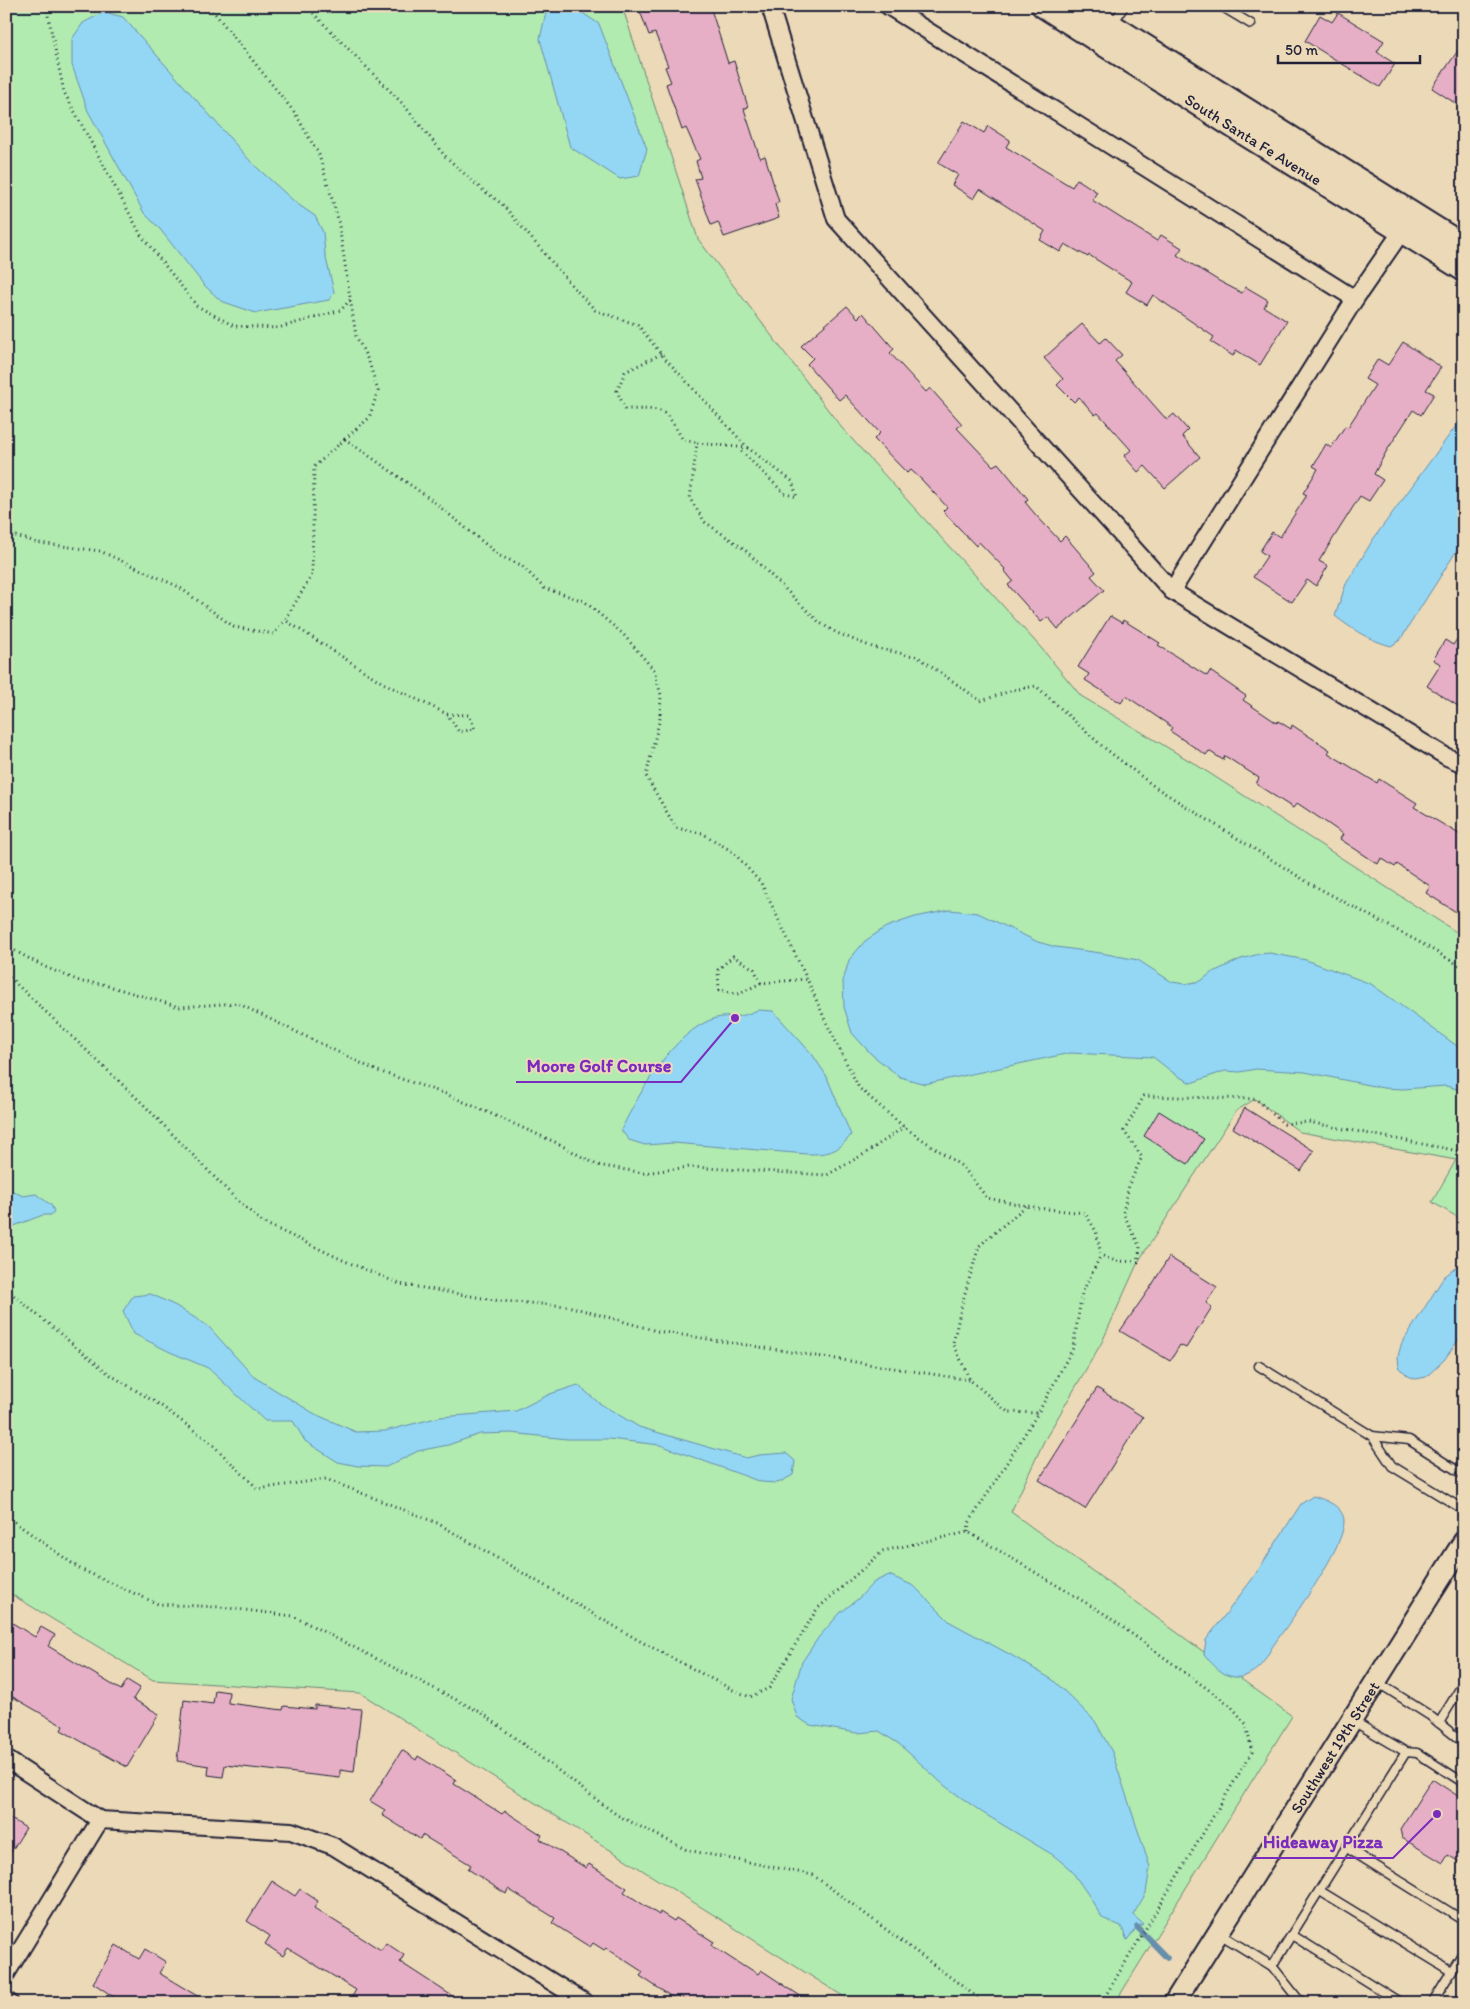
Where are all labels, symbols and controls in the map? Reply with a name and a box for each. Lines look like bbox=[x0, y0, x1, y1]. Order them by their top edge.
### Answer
scale bar bbox=[1278, 32, 1420, 64]
text: 50 m bbox=[1285, 41, 1318, 59]
street label: South Santa Fe Avenue bbox=[1182, 89, 1325, 189]
callout: Moore Golf Course bbox=[516, 1049, 681, 1082]
text: Moore Golf Course bbox=[527, 1055, 672, 1077]
street label: Southwest 19th Street bbox=[1286, 1678, 1383, 1817]
callout: Hideaway Pizza bbox=[1254, 1825, 1393, 1858]
text: Hideaway Pizza bbox=[1263, 1831, 1384, 1853]

